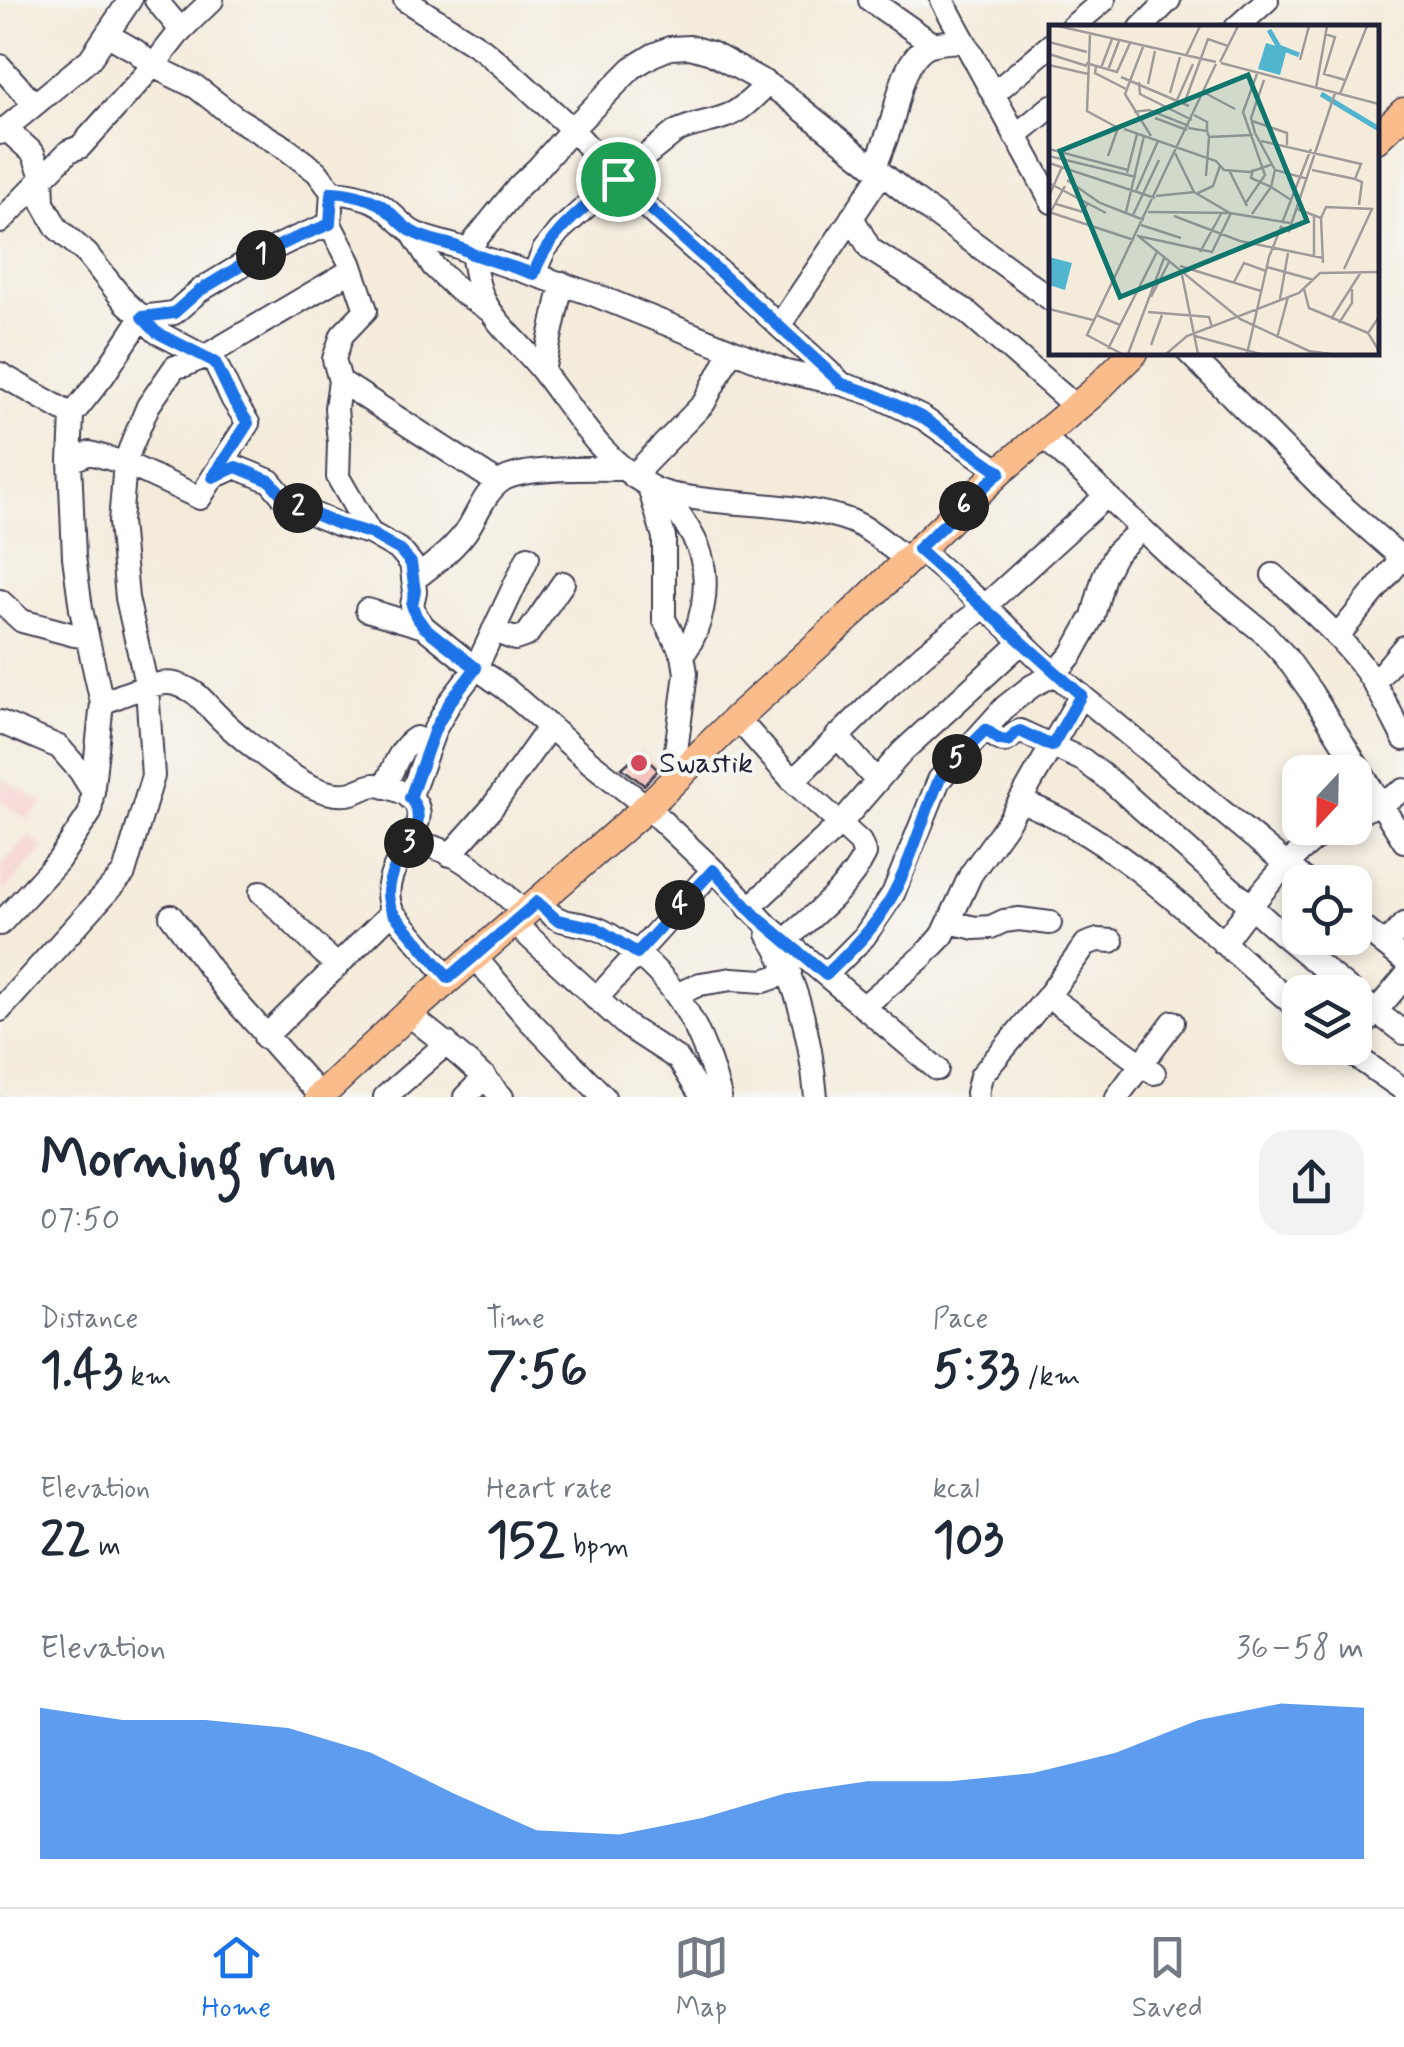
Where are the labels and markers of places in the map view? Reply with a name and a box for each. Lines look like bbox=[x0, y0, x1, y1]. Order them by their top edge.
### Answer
pin bbox=[576, 137, 661, 222]
pin: 1 bbox=[236, 230, 286, 280]
pin: 6 bbox=[939, 481, 989, 531]
pin: 2 bbox=[273, 483, 323, 533]
pin: 5 bbox=[932, 734, 982, 784]
place label: Swastik bbox=[659, 744, 753, 783]
marker: Swastik bbox=[628, 752, 650, 774]
pin: 3 bbox=[384, 818, 434, 868]
pin: 4 bbox=[655, 880, 705, 930]

